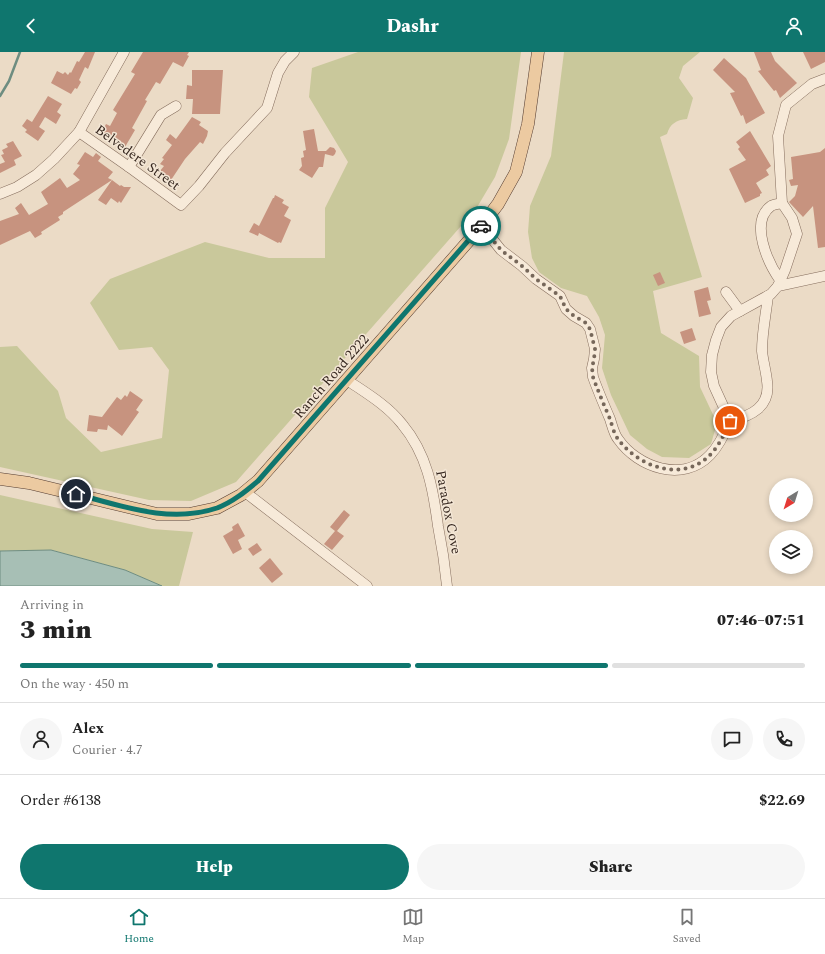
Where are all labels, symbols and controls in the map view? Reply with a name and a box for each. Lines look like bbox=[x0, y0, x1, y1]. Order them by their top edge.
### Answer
text: Dashr bbox=[387, 13, 438, 40]
icon: back bbox=[20, 15, 42, 37]
icon: person bbox=[783, 15, 805, 37]
street label: Belvedere Street bbox=[91, 119, 185, 196]
courier bbox=[461, 206, 501, 246]
icon: car bbox=[470, 215, 492, 237]
street label: Ranch Road 2222 bbox=[289, 330, 374, 423]
pin bbox=[713, 404, 747, 438]
icon: bag bbox=[719, 410, 741, 432]
street label: Paradox Cove bbox=[430, 468, 467, 556]
pin bbox=[59, 477, 93, 511]
north arrow bbox=[769, 478, 813, 522]
map controls bbox=[769, 478, 813, 574]
icon: home bbox=[65, 483, 87, 505]
button: layers bbox=[769, 530, 813, 574]
text: Arriving in bbox=[20, 595, 84, 615]
text: 07:46–07:51 bbox=[717, 609, 805, 632]
text: 3 min bbox=[20, 610, 92, 650]
text: On the way · 450 m bbox=[20, 674, 129, 694]
text: Alex bbox=[72, 717, 104, 740]
button: person bbox=[20, 718, 62, 760]
button: chat bbox=[711, 718, 753, 760]
button: phone bbox=[763, 718, 805, 760]
text: Courier · 4.7 bbox=[72, 740, 142, 760]
text: Order #6138 bbox=[20, 789, 101, 812]
text: $22.69 bbox=[759, 789, 805, 812]
button: Help bbox=[20, 844, 409, 890]
button: Share bbox=[417, 844, 805, 890]
tab: Home bbox=[124, 906, 154, 947]
tab: Map bbox=[402, 906, 424, 947]
tab: Saved bbox=[673, 906, 701, 947]

